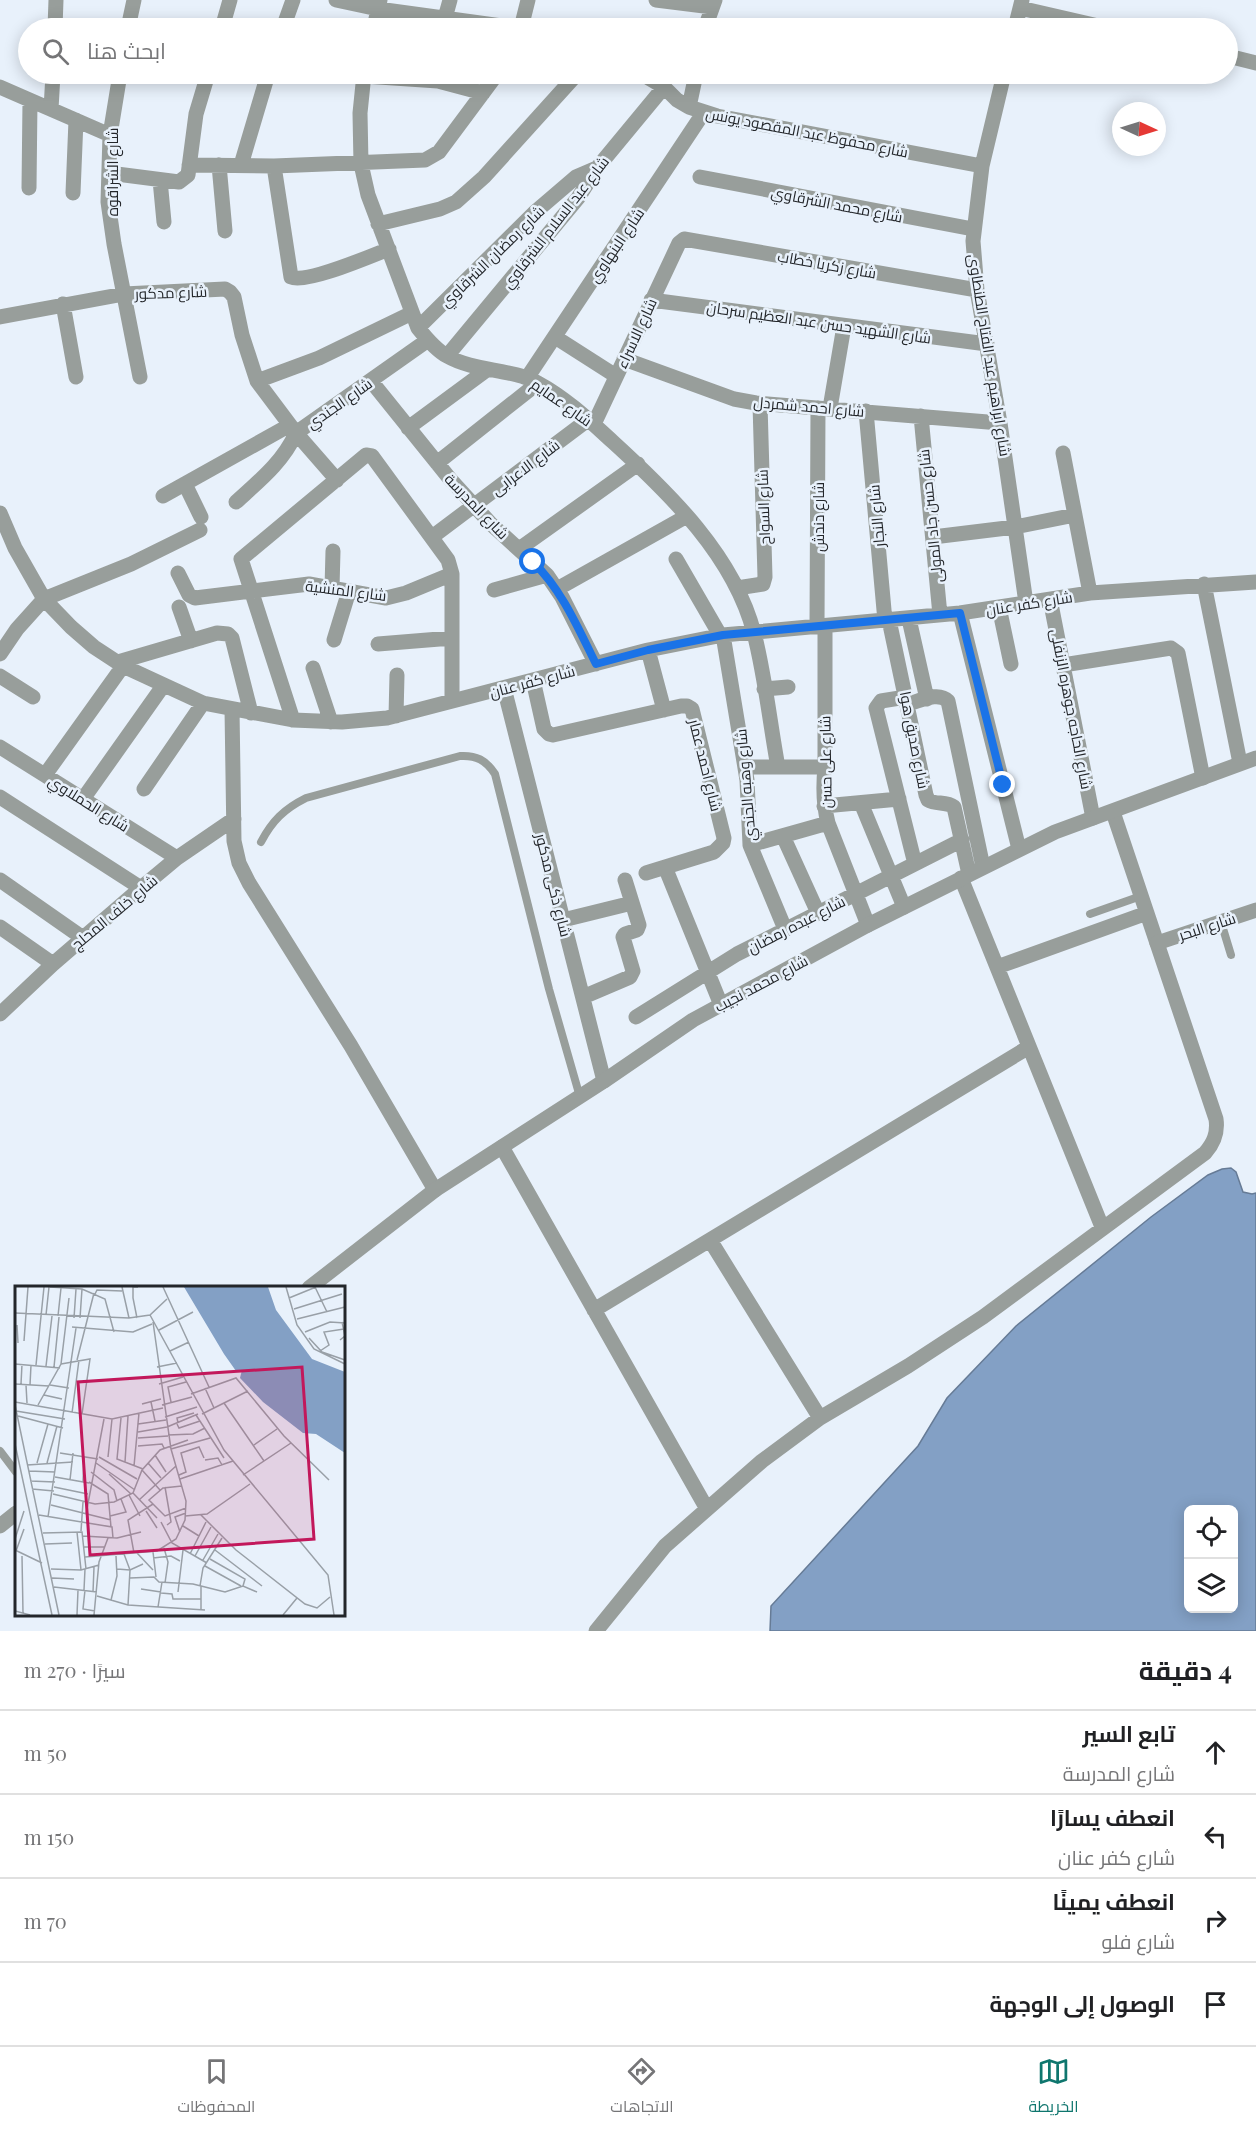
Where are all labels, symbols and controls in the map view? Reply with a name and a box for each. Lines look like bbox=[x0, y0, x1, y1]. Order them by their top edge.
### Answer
search box bbox=[18, 18, 1238, 84]
icon: search bbox=[39, 35, 72, 68]
text: ابحث هنا bbox=[87, 35, 166, 65]
north arrow bbox=[1112, 102, 1166, 156]
street label: شارع محفوظ عبد المقصود يونس bbox=[704, 103, 910, 163]
street label: شارع الشراقوه bbox=[102, 128, 124, 216]
street label: شارع عبد السلام الشرقاوي bbox=[497, 152, 615, 294]
street label: شارع محمد الشرقاوي bbox=[769, 181, 905, 230]
street label: شارع رمضان الشرقاوي bbox=[436, 201, 551, 313]
street label: شارع البنهاوي bbox=[584, 204, 651, 288]
street label: شارع زكريا خطاب bbox=[776, 245, 878, 284]
street label: شارع ابراهيم عبد الفتاح الطنطاوى bbox=[962, 252, 1016, 458]
street label: شارع مدكور bbox=[133, 281, 208, 305]
street label: شارع الاسراء bbox=[611, 295, 663, 372]
street label: شارع الشهيد حسن عبد العظيم سرحان bbox=[705, 296, 933, 350]
street label: شارع الجندي bbox=[302, 373, 378, 435]
street label: شارع عمايم bbox=[526, 374, 596, 432]
street label: شارع احمد شمردل bbox=[753, 391, 865, 423]
street label: شارع الاعرابى bbox=[487, 435, 565, 501]
street label: شارع حسن جاد المولى bbox=[913, 448, 949, 584]
street label: شارع المدرسة bbox=[439, 469, 513, 545]
street label: شارع السواح bbox=[752, 469, 776, 545]
street label: شارع دندش bbox=[808, 482, 830, 552]
street label: شارع النجار bbox=[863, 484, 891, 549]
route start bbox=[519, 548, 545, 574]
street label: شارع المنشية bbox=[304, 575, 388, 607]
street label: شارع كفر عنان bbox=[984, 586, 1074, 622]
street label: شارع الحاجه جوهره الزنفلى bbox=[1045, 627, 1097, 791]
street label: شارع كفر عنان bbox=[487, 660, 577, 704]
street label: شارع صديق هوا bbox=[894, 690, 934, 791]
street label: شارع على حسن bbox=[814, 715, 838, 808]
street label: شارع احمد عمار bbox=[683, 716, 727, 814]
street label: شارع وهبه الجندي bbox=[730, 728, 763, 842]
street label: شارع الحملاوي bbox=[43, 770, 133, 838]
route end bbox=[989, 771, 1015, 797]
street label: شارع ذكى مدكور bbox=[529, 830, 577, 939]
street label: شارع خلف المحلج bbox=[67, 870, 163, 955]
street label: شارع عبده رمضان bbox=[744, 891, 849, 959]
street label: شارع البحر bbox=[1175, 907, 1239, 947]
street label: شارع محمد نجيب bbox=[711, 950, 812, 1018]
inset map bbox=[15, 1286, 345, 1616]
map controls bbox=[1184, 1505, 1238, 1613]
button: locate bbox=[1184, 1505, 1238, 1559]
button: layers bbox=[1184, 1559, 1238, 1613]
text: 4 دقيقة bbox=[1139, 1652, 1232, 1687]
text: سيرًا · 270 m bbox=[24, 1656, 126, 1683]
text: تابع السير bbox=[1082, 1718, 1175, 1748]
icon: ahead bbox=[1199, 1736, 1232, 1769]
text: 50 m bbox=[24, 1739, 67, 1766]
text: شارع المدرسة bbox=[1063, 1759, 1175, 1786]
text: انعطف يسارًا bbox=[1050, 1802, 1175, 1832]
icon: left bbox=[1199, 1820, 1232, 1853]
text: 150 m bbox=[24, 1823, 74, 1850]
text: شارع كفر عنان bbox=[1058, 1843, 1175, 1870]
text: انعطف يمينًا bbox=[1053, 1886, 1175, 1916]
icon: right bbox=[1199, 1904, 1232, 1937]
text: 70 m bbox=[24, 1907, 67, 1934]
text: شارع فلو bbox=[1101, 1927, 1175, 1954]
text: الوصول إلى الوجهة bbox=[989, 1988, 1175, 2018]
icon: arrive bbox=[1199, 1988, 1232, 2021]
tab: المحفوظات bbox=[177, 2055, 255, 2121]
tab: الاتجاهات bbox=[610, 2055, 674, 2121]
tab: الخريطة bbox=[1029, 2055, 1079, 2121]

